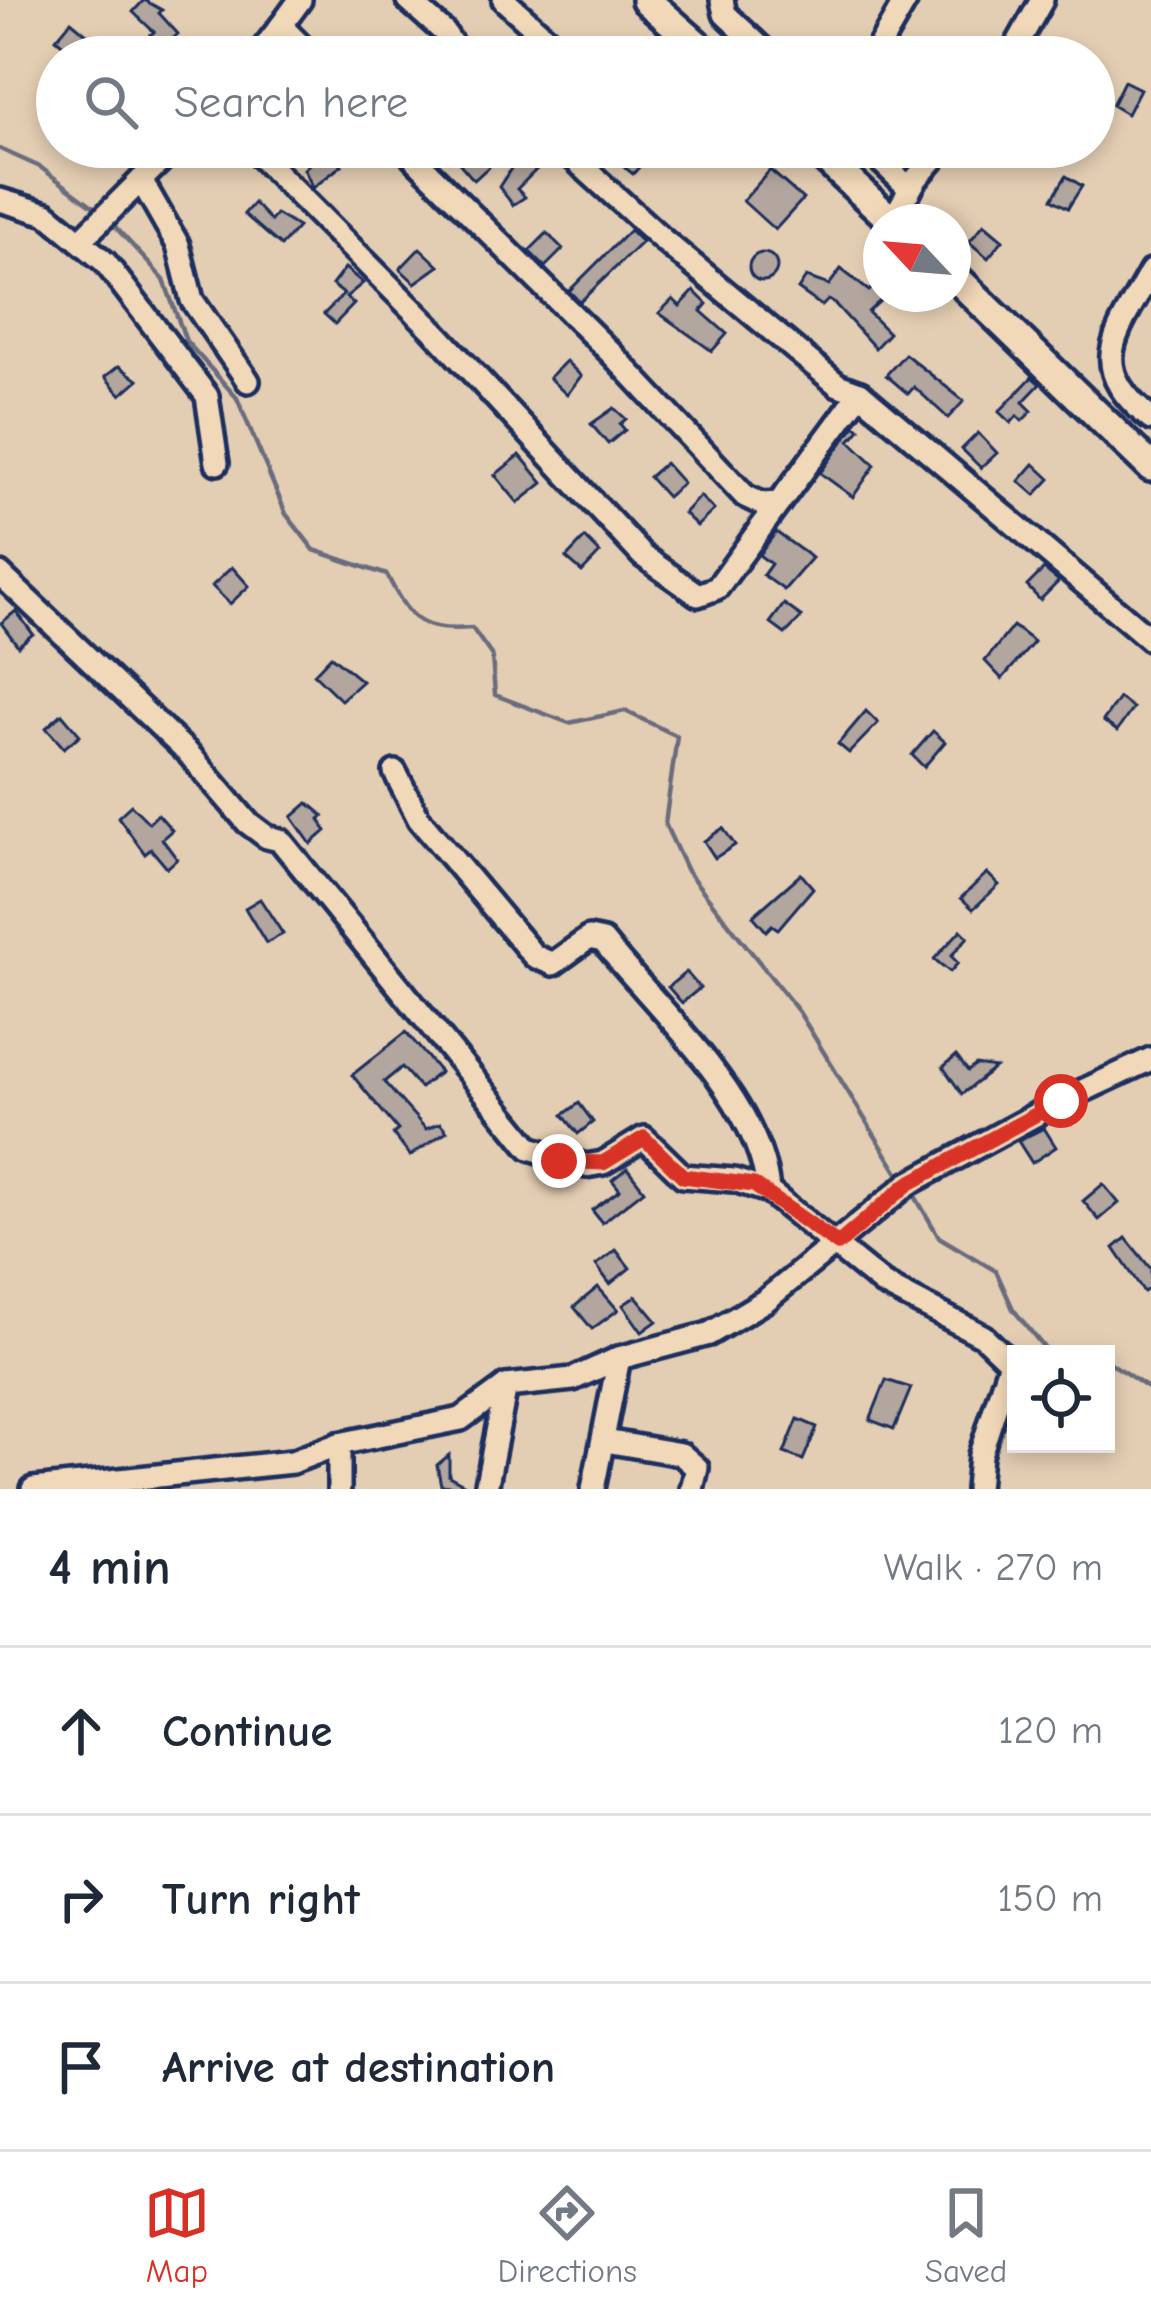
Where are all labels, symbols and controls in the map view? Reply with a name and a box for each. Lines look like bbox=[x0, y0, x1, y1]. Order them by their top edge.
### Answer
search box bbox=[36, 36, 1115, 168]
icon: search bbox=[78, 69, 144, 135]
text: Search here bbox=[174, 76, 408, 128]
north arrow bbox=[863, 204, 971, 312]
route start bbox=[1034, 1074, 1088, 1128]
route end bbox=[532, 1134, 586, 1188]
map controls bbox=[1007, 1345, 1115, 1453]
button: locate bbox=[1007, 1345, 1115, 1453]
text: 4 min bbox=[48, 1538, 171, 1597]
text: Walk · 270 m bbox=[884, 1545, 1103, 1590]
icon: ahead bbox=[48, 1698, 114, 1764]
text: Continue bbox=[162, 1705, 332, 1757]
text: 120 m bbox=[998, 1708, 1103, 1753]
icon: right bbox=[48, 1866, 114, 1932]
text: Turn right bbox=[162, 1873, 360, 1925]
text: 150 m bbox=[997, 1876, 1103, 1921]
icon: arrive bbox=[48, 2034, 114, 2100]
text: Arrive at destination bbox=[162, 2041, 555, 2093]
tab: Map bbox=[144, 2180, 210, 2290]
tab: Directions bbox=[498, 2180, 637, 2290]
tab: Saved bbox=[925, 2180, 1007, 2290]

